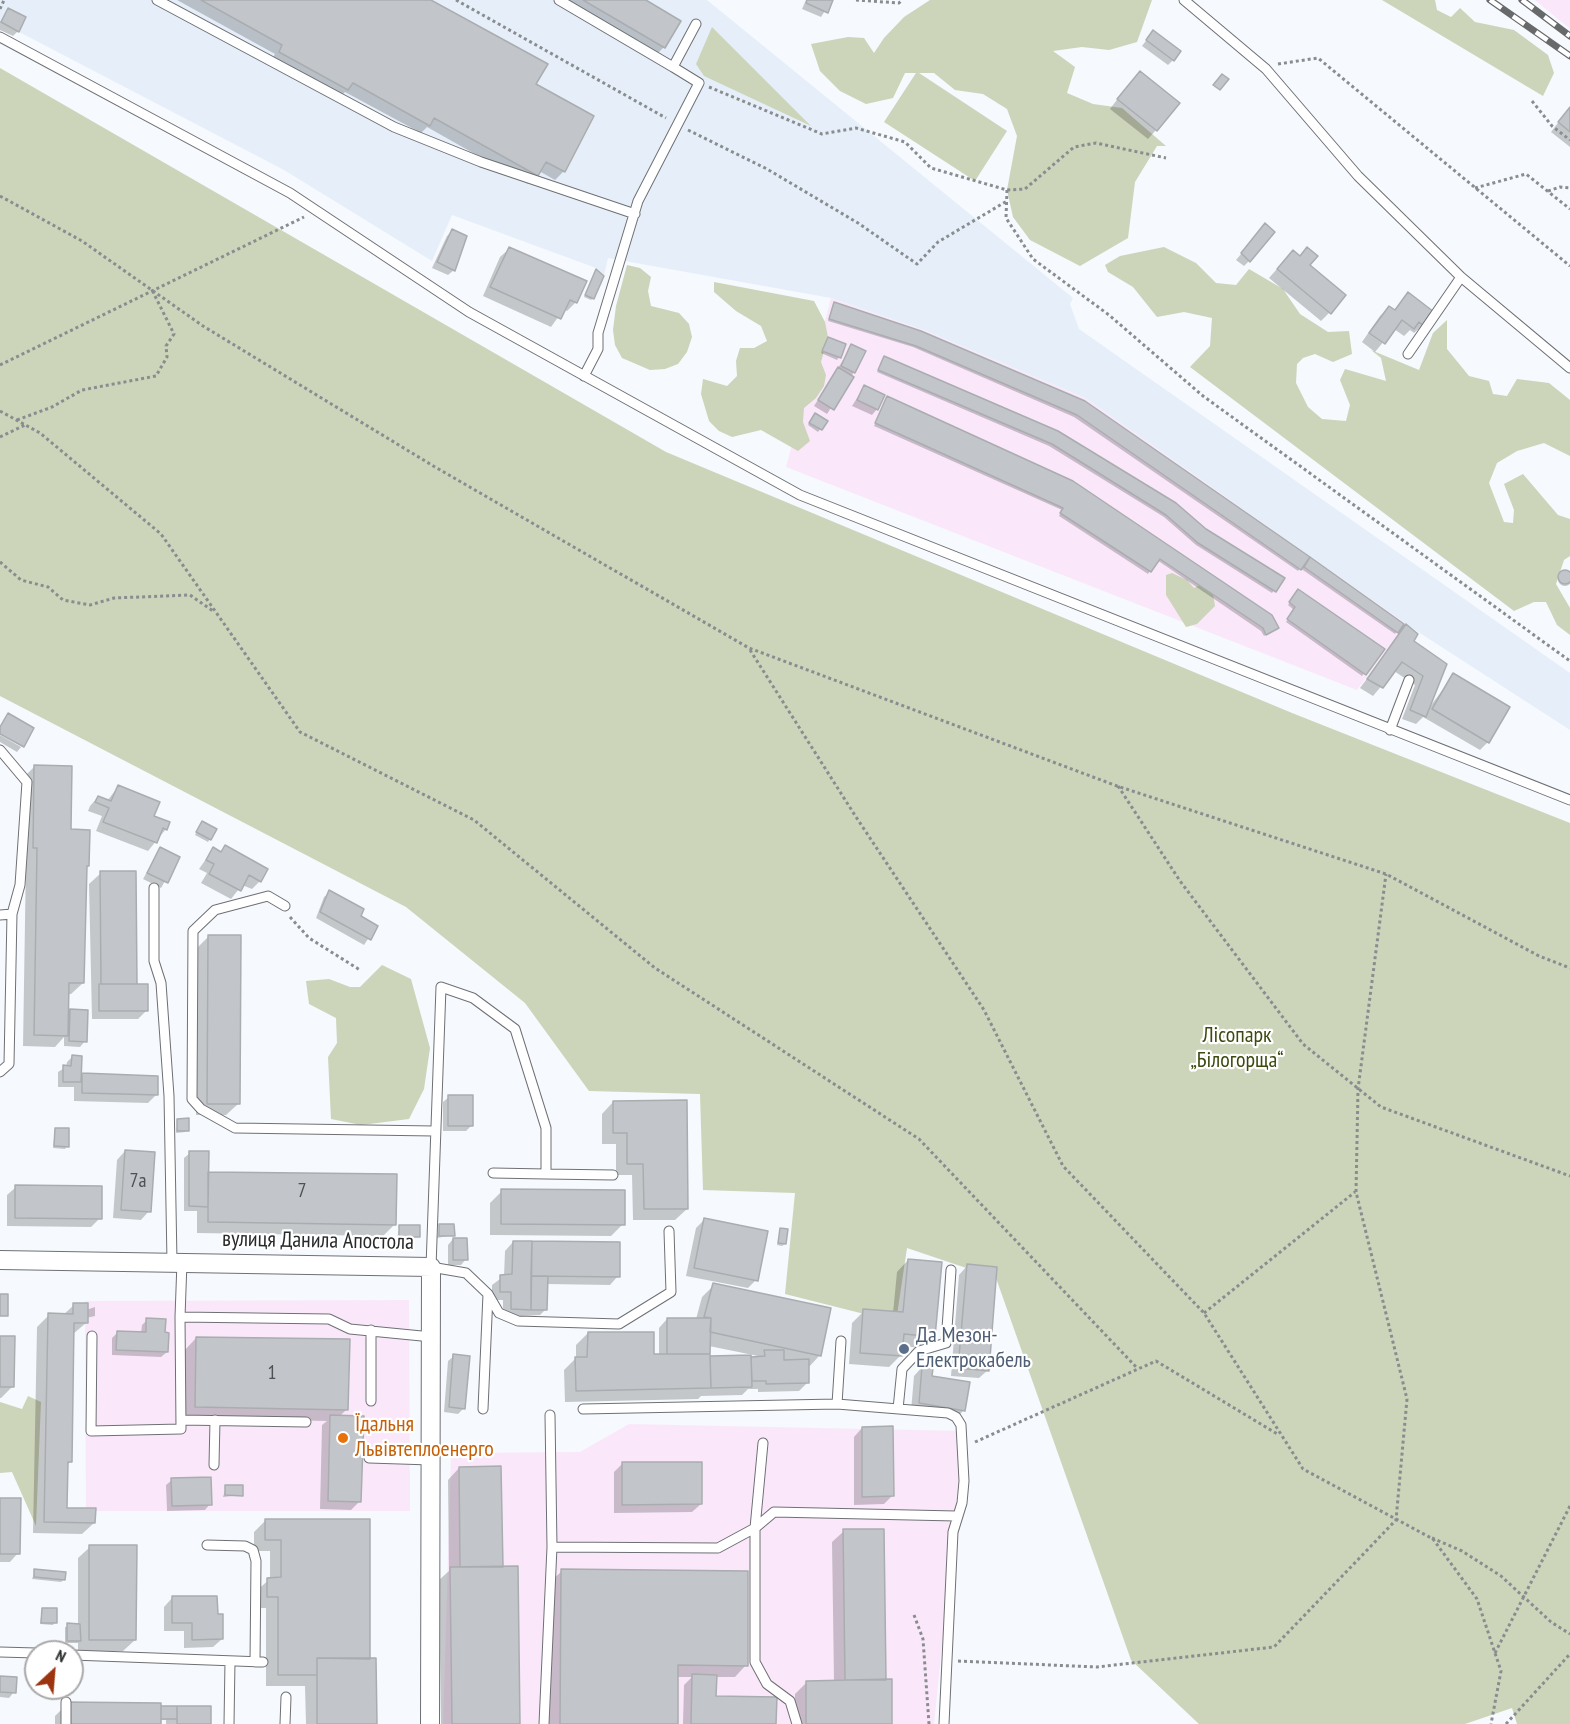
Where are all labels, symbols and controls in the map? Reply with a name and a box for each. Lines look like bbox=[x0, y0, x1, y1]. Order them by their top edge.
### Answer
park label: Лісопарк „Білогорща“ bbox=[1190, 1023, 1284, 1074]
house number: 7а bbox=[130, 1169, 146, 1193]
house number: 7 bbox=[298, 1179, 306, 1203]
street label: вулиця Данила Апостола bbox=[222, 1226, 414, 1256]
place label: Да Мезон- Електрокабель bbox=[916, 1323, 1031, 1374]
marker: Да Мезон- Електрокабель bbox=[897, 1342, 911, 1356]
house number: 1 bbox=[268, 1361, 276, 1385]
place label: Їдальня Львівтеплоенерго bbox=[355, 1412, 494, 1464]
marker: Їдальня Львівтеплоенерго bbox=[336, 1431, 350, 1445]
north arrow bbox=[24, 1640, 84, 1700]
text: N bbox=[53, 1645, 69, 1666]

